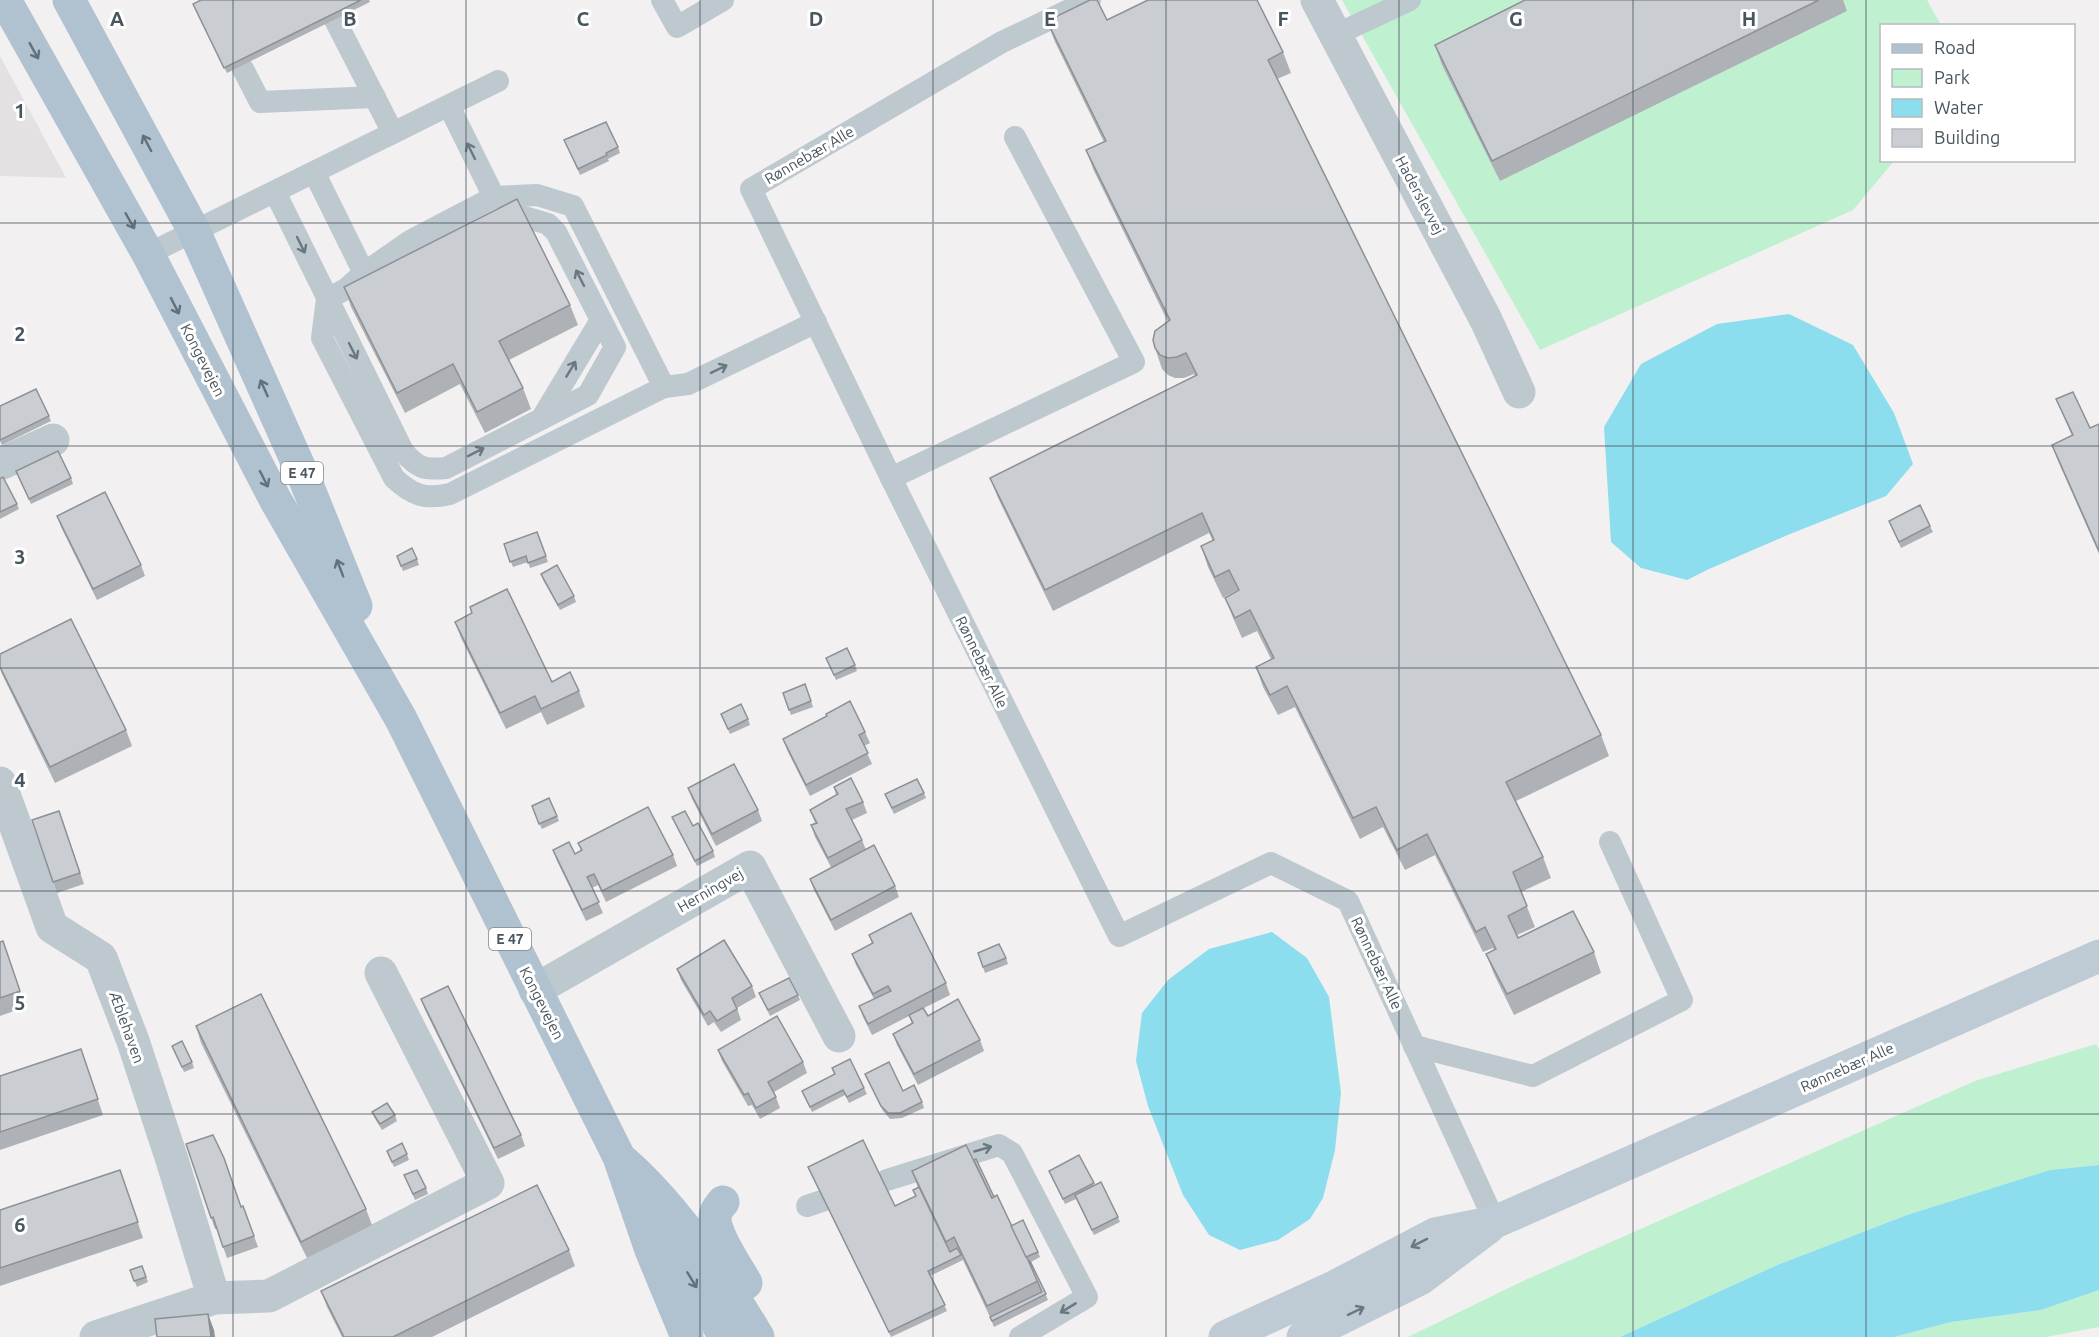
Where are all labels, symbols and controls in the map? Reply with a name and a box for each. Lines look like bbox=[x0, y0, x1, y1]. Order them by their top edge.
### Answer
text: A bbox=[110, 7, 124, 30]
text: B bbox=[343, 7, 357, 30]
text: C bbox=[577, 7, 590, 30]
text: D bbox=[809, 7, 823, 30]
text: E bbox=[1044, 7, 1056, 30]
text: F bbox=[1277, 7, 1289, 30]
text: G bbox=[1509, 7, 1523, 30]
text: H bbox=[1742, 7, 1756, 30]
legend bbox=[1880, 24, 2075, 162]
text: Road bbox=[1934, 37, 1976, 57]
one-way arrow bbox=[28, 42, 40, 59]
text: Park bbox=[1934, 67, 1970, 87]
text: Water bbox=[1934, 97, 1984, 117]
text: 1 bbox=[14, 99, 26, 122]
street label: Rønnebær Alle bbox=[761, 123, 857, 187]
text: Building bbox=[1934, 127, 2000, 147]
one-way arrow bbox=[141, 135, 153, 152]
one-way arrow bbox=[465, 143, 477, 161]
street label: Haderslevvej bbox=[1392, 153, 1448, 237]
one-way arrow bbox=[124, 212, 136, 229]
one-way arrow bbox=[295, 235, 307, 253]
one-way arrow bbox=[573, 269, 585, 287]
one-way arrow bbox=[170, 296, 181, 314]
street label: Kongevejen bbox=[177, 321, 229, 399]
text: 2 bbox=[14, 322, 26, 345]
one-way arrow bbox=[348, 342, 360, 360]
one-way arrow bbox=[566, 361, 578, 378]
one-way arrow bbox=[709, 362, 727, 374]
one-way arrow bbox=[258, 380, 270, 398]
one-way arrow bbox=[467, 446, 484, 458]
road number: E 47 bbox=[281, 462, 323, 484]
one-way arrow bbox=[258, 470, 270, 487]
text: 3 bbox=[14, 545, 26, 568]
one-way arrow bbox=[334, 559, 345, 578]
street label: Rønnebær Alle bbox=[952, 613, 1012, 711]
text: 4 bbox=[14, 768, 26, 791]
street label: Herningvej bbox=[674, 864, 746, 916]
street label: Rønnebær Alle bbox=[1348, 914, 1406, 1012]
road number: E 47 bbox=[489, 928, 531, 950]
street label: Kongevejen bbox=[516, 964, 568, 1042]
street label: Æblehaven bbox=[106, 989, 148, 1065]
text: 5 bbox=[14, 991, 26, 1014]
street label: Rønnebær Alle bbox=[1798, 1039, 1896, 1095]
one-way arrow bbox=[973, 1143, 992, 1154]
text: 6 bbox=[14, 1213, 26, 1236]
one-way arrow bbox=[1410, 1237, 1428, 1249]
one-way arrow bbox=[687, 1271, 699, 1288]
one-way arrow bbox=[1060, 1303, 1077, 1315]
one-way arrow bbox=[1346, 1305, 1364, 1316]

